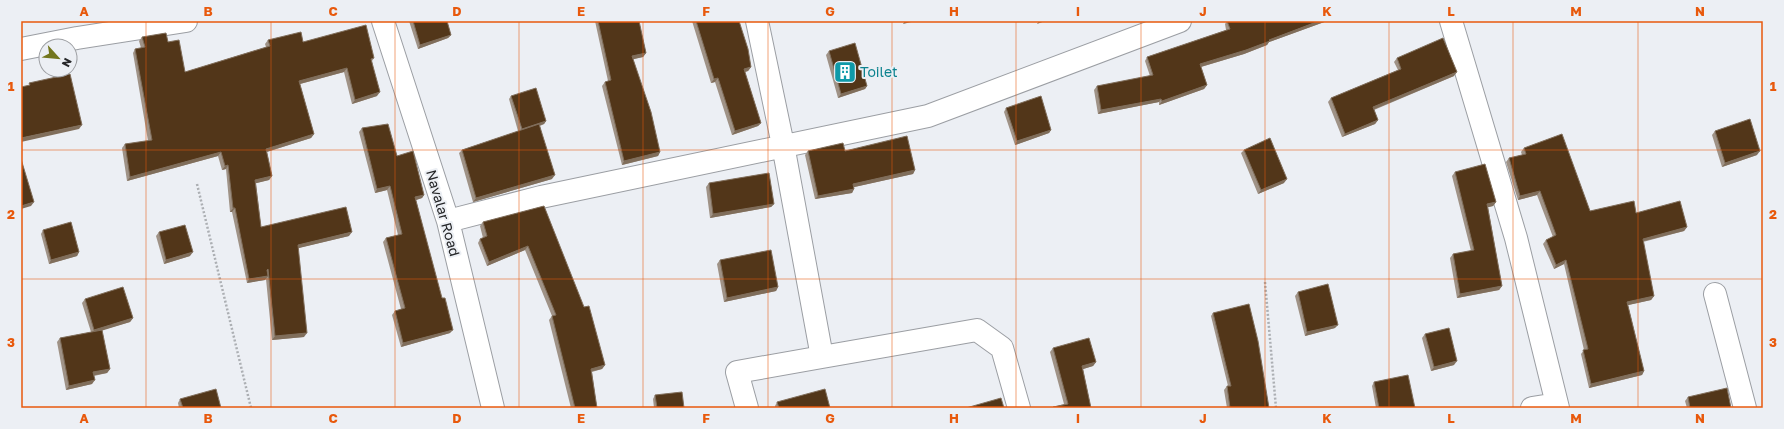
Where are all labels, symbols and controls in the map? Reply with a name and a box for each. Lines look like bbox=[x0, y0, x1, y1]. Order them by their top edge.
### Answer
text: A bbox=[79, 3, 89, 19]
text: B bbox=[203, 3, 213, 19]
text: C bbox=[328, 3, 338, 19]
text: D bbox=[452, 3, 462, 19]
text: E bbox=[577, 3, 585, 19]
text: F bbox=[702, 3, 710, 19]
text: G bbox=[825, 3, 835, 19]
text: H bbox=[949, 3, 959, 19]
text: I bbox=[1076, 3, 1080, 19]
text: J bbox=[1199, 3, 1207, 19]
text: K bbox=[1322, 3, 1332, 19]
text: L bbox=[1447, 3, 1455, 19]
text: M bbox=[1570, 3, 1582, 19]
text: N bbox=[1695, 3, 1705, 19]
north arrow bbox=[38, 38, 78, 78]
text: N bbox=[60, 56, 75, 69]
building icon: Toilet bbox=[832, 59, 858, 85]
place label: Toilet bbox=[860, 63, 898, 80]
text: 1 bbox=[8, 78, 15, 94]
text: 1 bbox=[1770, 78, 1777, 94]
street label: Navalar Road bbox=[423, 168, 464, 258]
text: 2 bbox=[7, 206, 15, 222]
text: 2 bbox=[1769, 206, 1777, 222]
text: 3 bbox=[7, 334, 15, 350]
text: 3 bbox=[1769, 334, 1777, 350]
text: A bbox=[79, 410, 89, 426]
text: B bbox=[203, 410, 213, 426]
text: C bbox=[328, 410, 338, 426]
text: D bbox=[452, 410, 462, 426]
text: E bbox=[577, 410, 585, 426]
text: F bbox=[702, 410, 710, 426]
text: G bbox=[825, 410, 835, 426]
text: H bbox=[949, 410, 959, 426]
text: I bbox=[1076, 410, 1080, 426]
text: J bbox=[1199, 410, 1207, 426]
text: K bbox=[1322, 410, 1332, 426]
text: L bbox=[1447, 410, 1455, 426]
text: M bbox=[1570, 410, 1582, 426]
text: N bbox=[1695, 410, 1705, 426]

